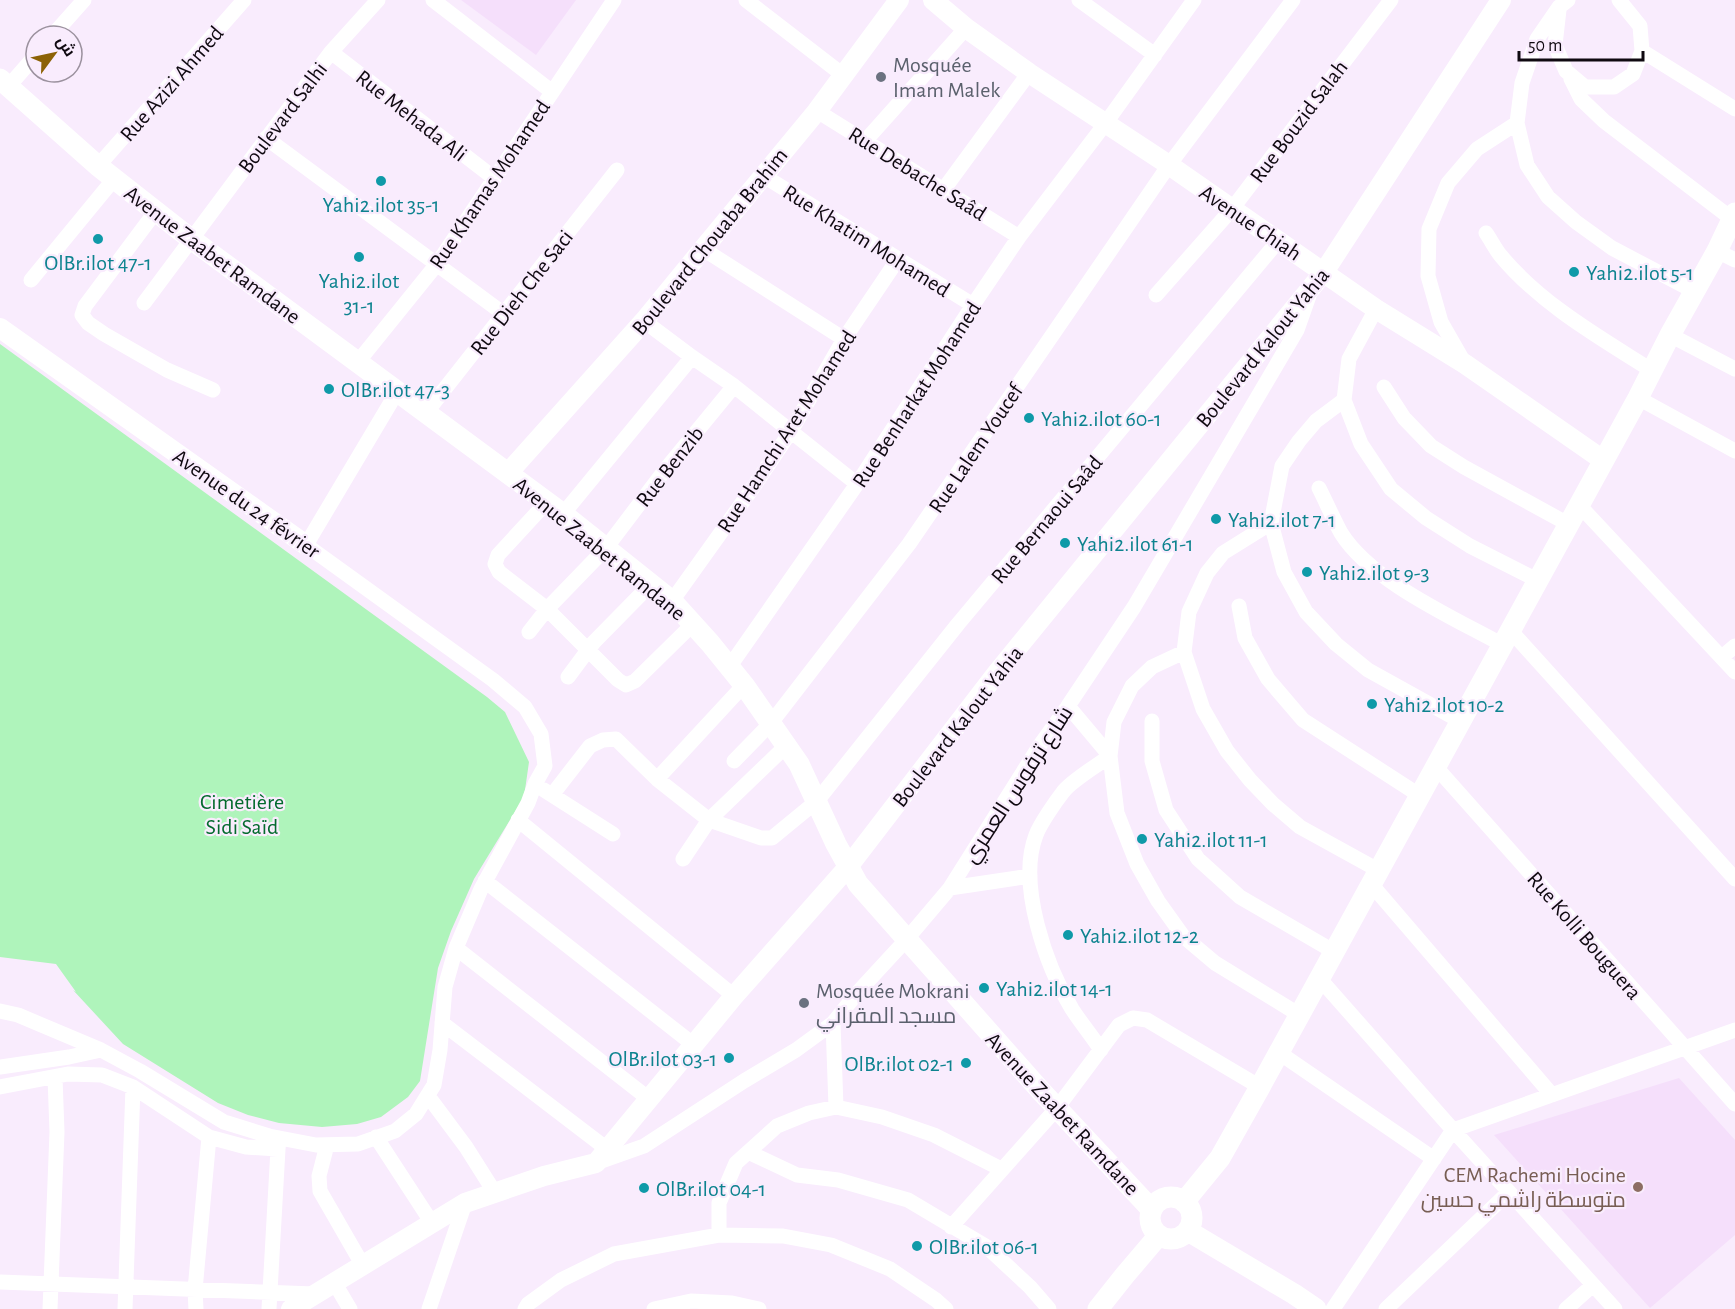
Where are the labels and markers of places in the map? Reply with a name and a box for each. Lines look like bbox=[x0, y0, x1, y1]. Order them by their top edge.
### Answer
place label: Mosquée Imam Malek bbox=[893, 54, 1000, 101]
marker: Mosquée Imam Malek bbox=[874, 70, 888, 84]
marker: Yahi2.ilot 35-1 bbox=[374, 174, 388, 188]
place label: Yahi2.ilot 35-1 bbox=[323, 194, 439, 216]
marker: OlBr.ilot 47-1 bbox=[91, 232, 105, 246]
marker: Yahi2.ilot 31-1 bbox=[352, 250, 366, 264]
place label: OlBr.ilot 47-1 bbox=[44, 252, 152, 274]
place label: Yahi2.ilot 5-1 bbox=[1586, 262, 1694, 284]
marker: Yahi2.ilot 5-1 bbox=[1567, 265, 1581, 279]
place label: Yahi2.ilot 31-1 bbox=[319, 270, 399, 317]
place label: OlBr.ilot 47-3 bbox=[341, 379, 450, 401]
marker: OlBr.ilot 47-3 bbox=[322, 382, 336, 396]
place label: Yahi2.ilot 60-1 bbox=[1041, 408, 1162, 430]
marker: Yahi2.ilot 60-1 bbox=[1022, 411, 1036, 425]
place label: Yahi2.ilot 7-1 bbox=[1228, 509, 1336, 531]
marker: Yahi2.ilot 7-1 bbox=[1209, 512, 1223, 526]
place label: Yahi2.ilot 61-1 bbox=[1077, 533, 1194, 555]
marker: Yahi2.ilot 61-1 bbox=[1058, 536, 1072, 550]
place label: Yahi2.ilot 9-3 bbox=[1319, 562, 1430, 584]
marker: Yahi2.ilot 9-3 bbox=[1300, 565, 1314, 579]
place label: Yahi2.ilot 10-2 bbox=[1384, 694, 1504, 716]
marker: Yahi2.ilot 10-2 bbox=[1365, 697, 1379, 711]
place label: Yahi2.ilot 11-1 bbox=[1154, 829, 1268, 851]
marker: Yahi2.ilot 11-1 bbox=[1135, 832, 1149, 846]
place label: Yahi2.ilot 12-2 bbox=[1080, 925, 1199, 947]
marker: Yahi2.ilot 12-2 bbox=[1061, 928, 1075, 942]
place label: Yahi2.ilot 14-1 bbox=[996, 978, 1113, 1000]
place label: Mosquée Mokrani مسجد المقراني bbox=[816, 980, 969, 1032]
marker: Yahi2.ilot 14-1 bbox=[977, 981, 991, 995]
marker: Mosquée Mokrani مسجد المقراني bbox=[797, 996, 811, 1010]
place label: OlBr.ilot 03-1 bbox=[608, 1048, 717, 1070]
marker: OlBr.ilot 03-1 bbox=[722, 1051, 736, 1065]
place label: OlBr.ilot 02-1 bbox=[845, 1053, 954, 1075]
marker: OlBr.ilot 02-1 bbox=[959, 1056, 973, 1070]
place label: CEM Rachemi Hocine متوسطة راشمي حسين bbox=[1421, 1164, 1626, 1216]
place label: OlBr.ilot 04-1 bbox=[656, 1178, 766, 1200]
marker: CEM Rachemi Hocine متوسطة راشمي حسين bbox=[1631, 1180, 1645, 1194]
marker: OlBr.ilot 04-1 bbox=[637, 1181, 651, 1195]
place label: OlBr.ilot 06-1 bbox=[929, 1236, 1039, 1258]
marker: OlBr.ilot 06-1 bbox=[910, 1239, 924, 1253]

